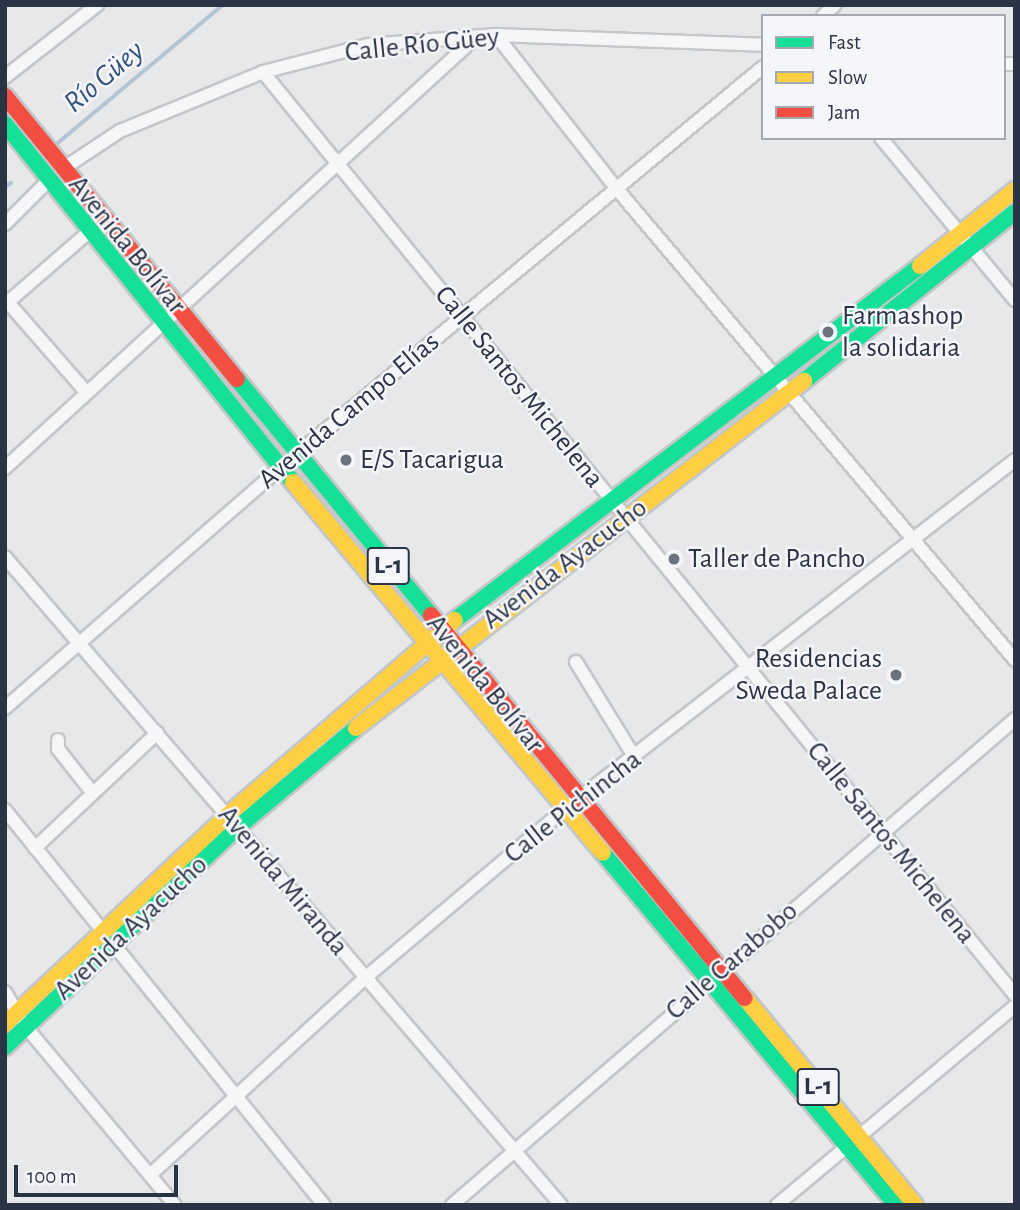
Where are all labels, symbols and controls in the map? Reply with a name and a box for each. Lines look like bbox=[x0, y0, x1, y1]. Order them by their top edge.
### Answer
legend bbox=[761, 14, 1006, 140]
street label: Calle Río Güey bbox=[343, 20, 501, 70]
text: Fast bbox=[828, 32, 861, 53]
water label: Río Güey bbox=[57, 33, 151, 121]
text: Slow bbox=[828, 67, 867, 88]
text: Jam bbox=[828, 102, 860, 123]
street label: Avenida Bolívar bbox=[61, 169, 193, 321]
street label: Calle Santos Michelena bbox=[427, 279, 611, 495]
place label: Farmashop la solidaria bbox=[842, 299, 963, 365]
marker: Farmashop la solidaria bbox=[820, 324, 836, 340]
street label: Avenida Campo Elías bbox=[252, 325, 446, 497]
place label: E/S Tacarigua bbox=[360, 443, 504, 477]
marker: E/S Tacarigua bbox=[338, 452, 354, 468]
street label: Avenida Ayacucho bbox=[476, 491, 654, 637]
place label: Taller de Pancho bbox=[688, 542, 865, 576]
road number: L-1 bbox=[365, 544, 411, 588]
marker: Taller de Pancho bbox=[666, 551, 682, 567]
street label: Avenida Bolívar bbox=[419, 608, 551, 760]
place label: Residencias Sweda Palace bbox=[736, 642, 882, 708]
marker: Residencias Sweda Palace bbox=[888, 667, 904, 683]
street label: Calle Santos Michelena bbox=[799, 735, 983, 951]
street label: Calle Pichincha bbox=[498, 743, 648, 871]
street label: Avenida Miranda bbox=[211, 799, 355, 963]
street label: Avenida Ayacucho bbox=[47, 848, 215, 1008]
street label: Calle Carabobo bbox=[659, 895, 805, 1027]
road number: L-1 bbox=[795, 1064, 841, 1110]
scale bar bbox=[18, 1150, 182, 1194]
text: 100 m bbox=[27, 1166, 77, 1187]

